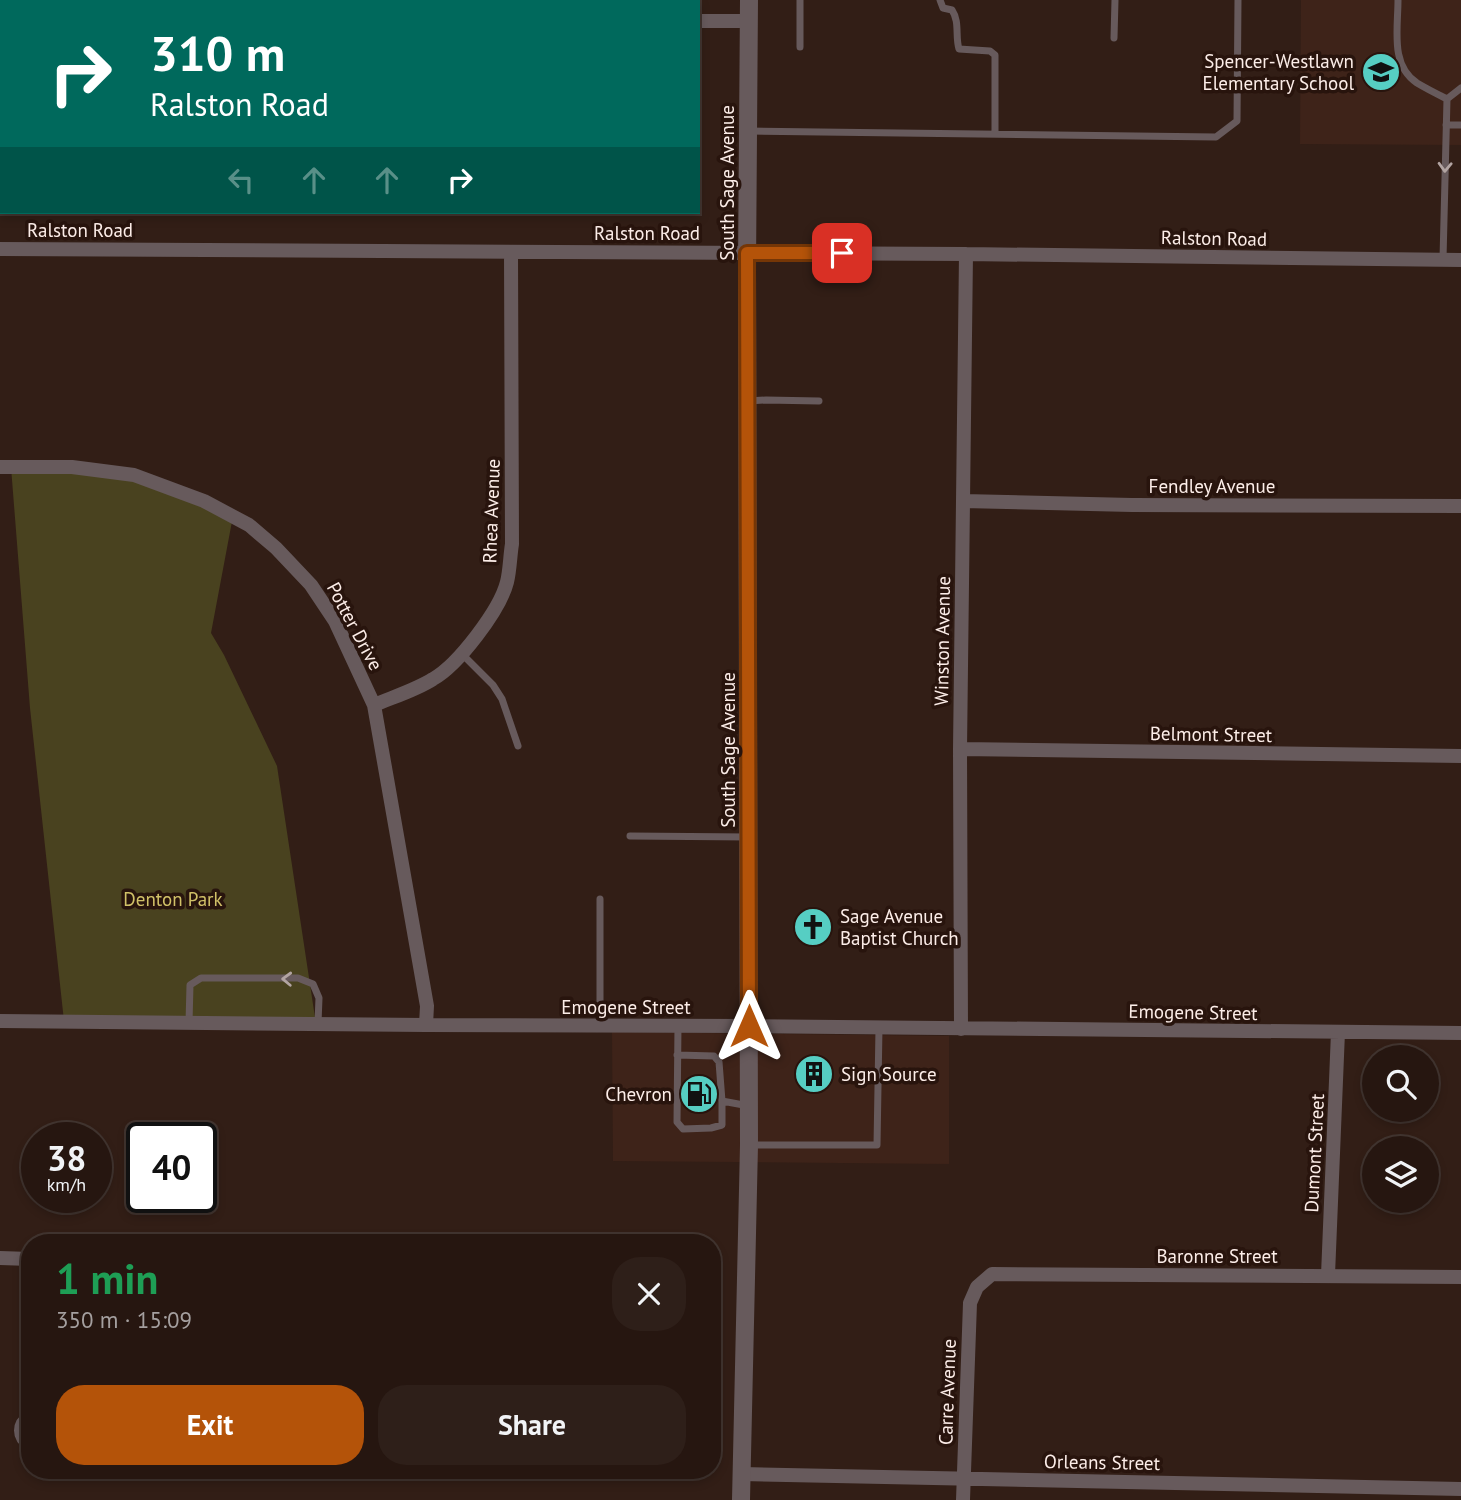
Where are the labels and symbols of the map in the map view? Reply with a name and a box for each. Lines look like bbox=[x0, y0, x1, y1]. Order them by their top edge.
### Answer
place label: Spencer-Westlawn Elementary School bbox=[1203, 49, 1354, 95]
school or university icon: Spencer-Westlawn Elementary School bbox=[1360, 51, 1402, 93]
street label: South Sage Avenue bbox=[715, 105, 739, 261]
one-way arrow bbox=[1437, 162, 1453, 173]
street label: Ralston Road bbox=[27, 218, 133, 242]
street label: Ralston Road bbox=[594, 221, 700, 245]
pin bbox=[812, 223, 872, 283]
street label: Ralston Road bbox=[1161, 225, 1267, 251]
street label: Rhea Avenue bbox=[477, 458, 505, 564]
street label: Fendley Avenue bbox=[1149, 474, 1275, 498]
street label: Winston Avenue bbox=[929, 576, 955, 706]
street label: Potter Drive bbox=[322, 578, 388, 674]
street label: South Sage Avenue bbox=[716, 672, 740, 828]
street label: Belmont Street bbox=[1150, 721, 1273, 747]
park label: Denton Park bbox=[123, 887, 223, 911]
place label: Sage Avenue Baptist Church bbox=[840, 904, 959, 950]
church icon: Sage Avenue Baptist Church bbox=[792, 906, 834, 948]
one-way arrow bbox=[281, 971, 292, 986]
position arrow bbox=[712, 989, 786, 1063]
street label: Emogene Street bbox=[561, 995, 691, 1019]
street label: Emogene Street bbox=[1128, 999, 1258, 1025]
building icon: Sign Source bbox=[793, 1053, 835, 1095]
place label: Sign Source bbox=[841, 1062, 937, 1086]
fuel station icon: Chevron bbox=[678, 1073, 720, 1115]
place label: Chevron bbox=[605, 1082, 672, 1106]
street label: Dumont Street bbox=[1299, 1093, 1329, 1213]
speed limit sign: 40 bbox=[126, 1122, 217, 1213]
street label: Baronne Street bbox=[1156, 1244, 1278, 1268]
street label: Carre Avenue bbox=[933, 1338, 961, 1446]
street label: Orleans Street bbox=[1044, 1449, 1161, 1475]

